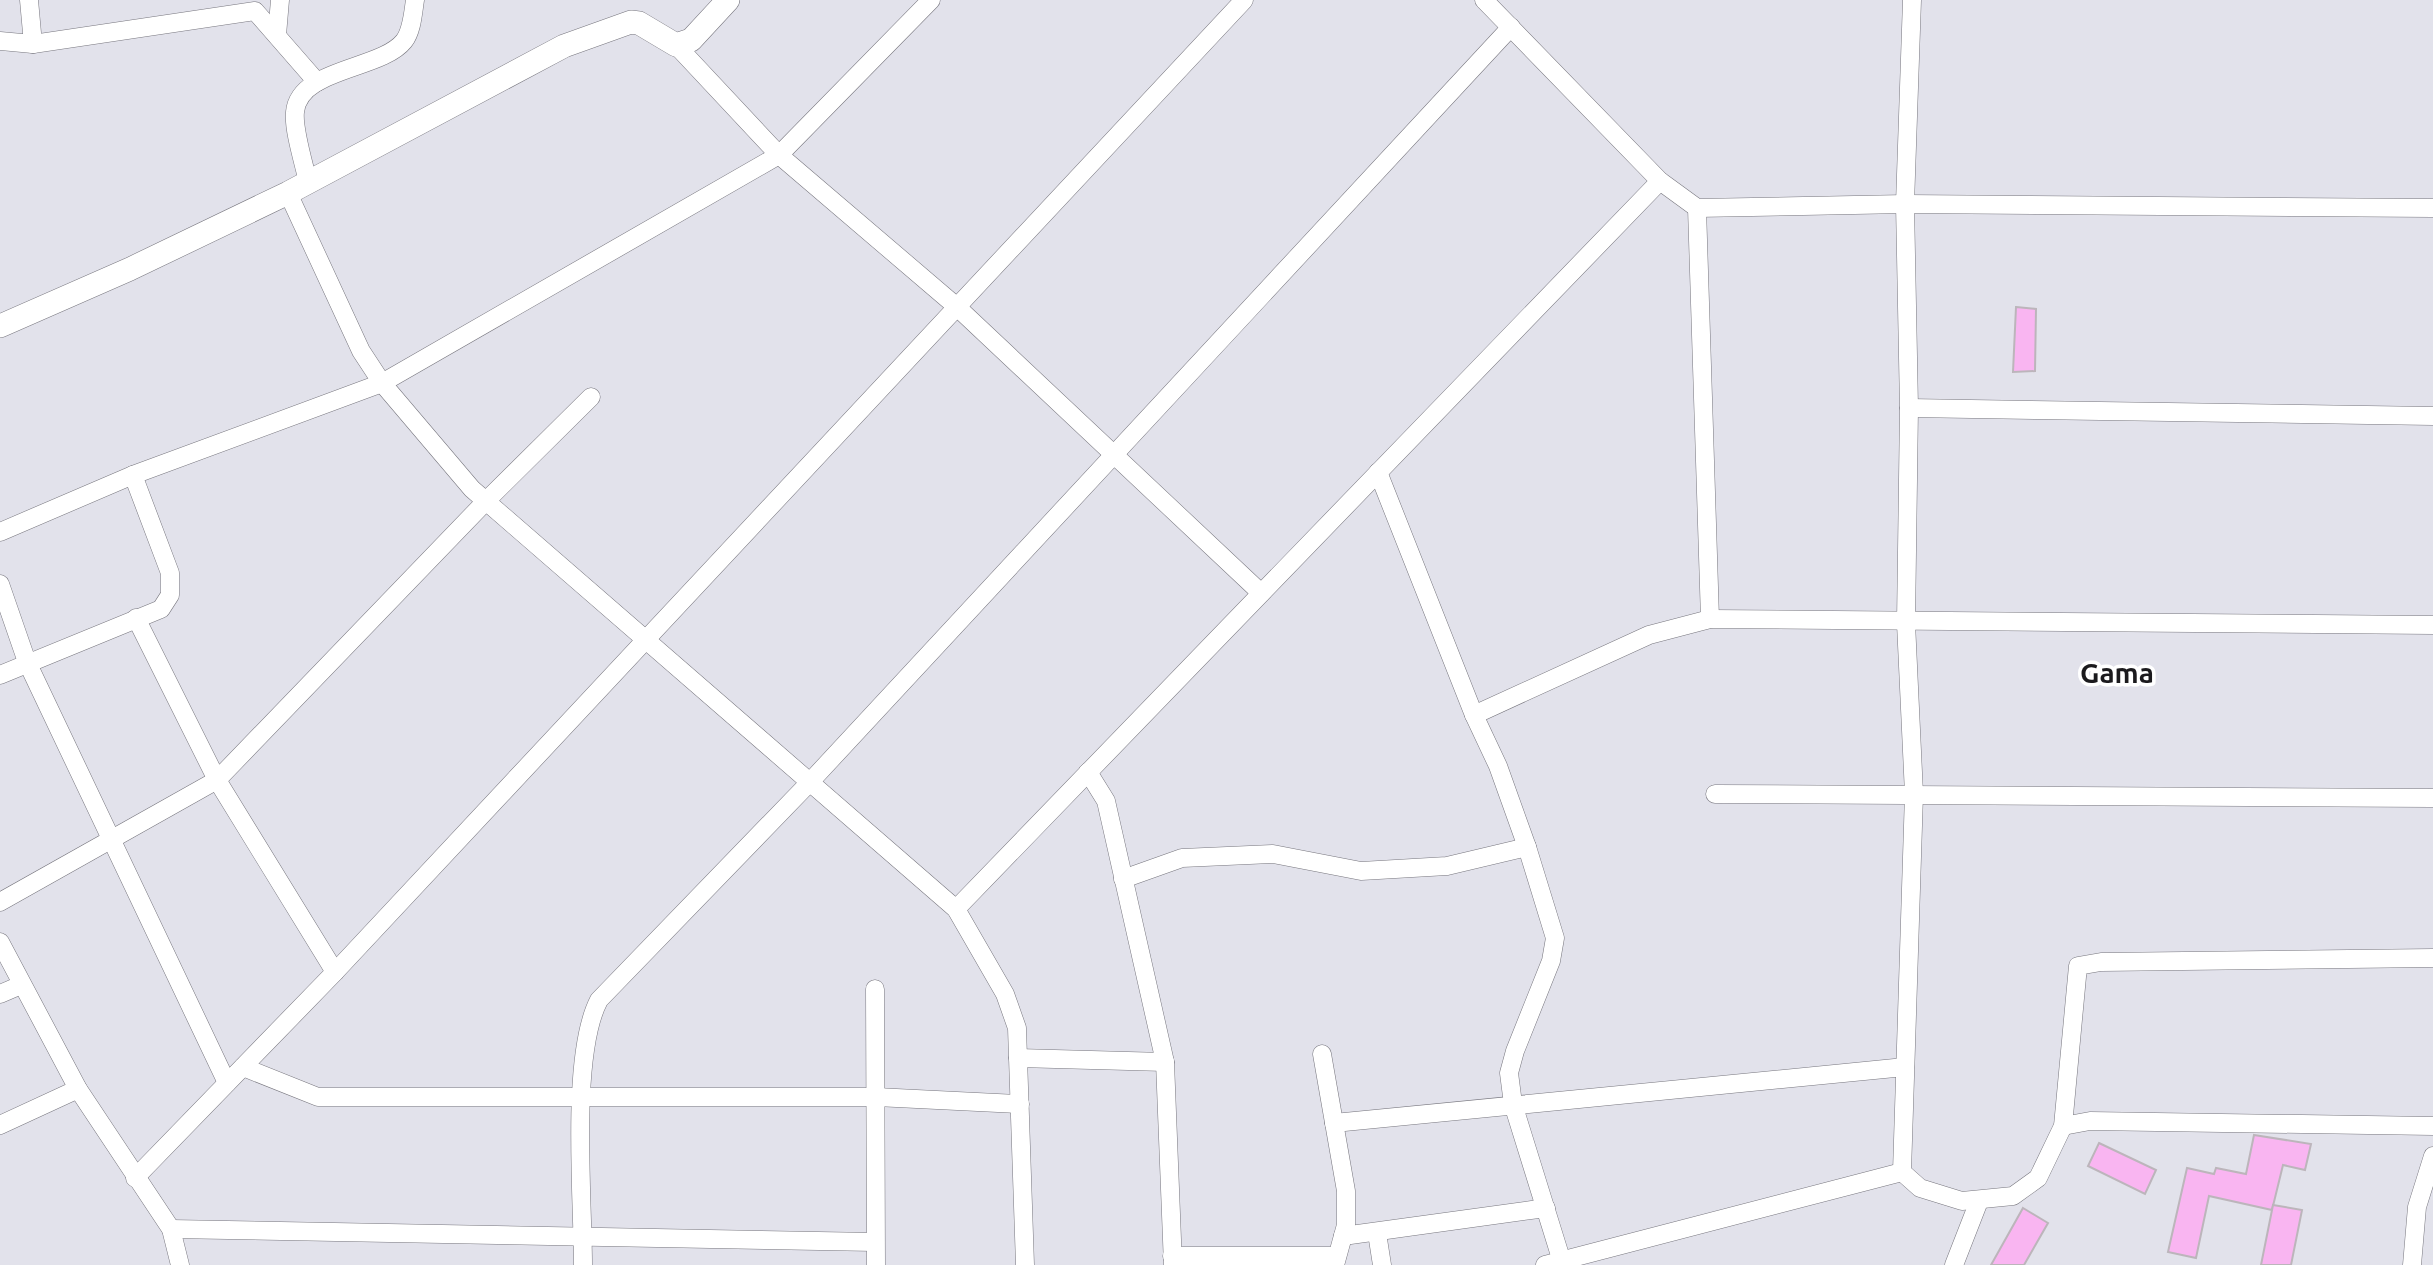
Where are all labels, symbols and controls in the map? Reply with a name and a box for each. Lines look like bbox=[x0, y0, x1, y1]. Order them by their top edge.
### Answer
district label: Gama bbox=[2080, 657, 2154, 688]

